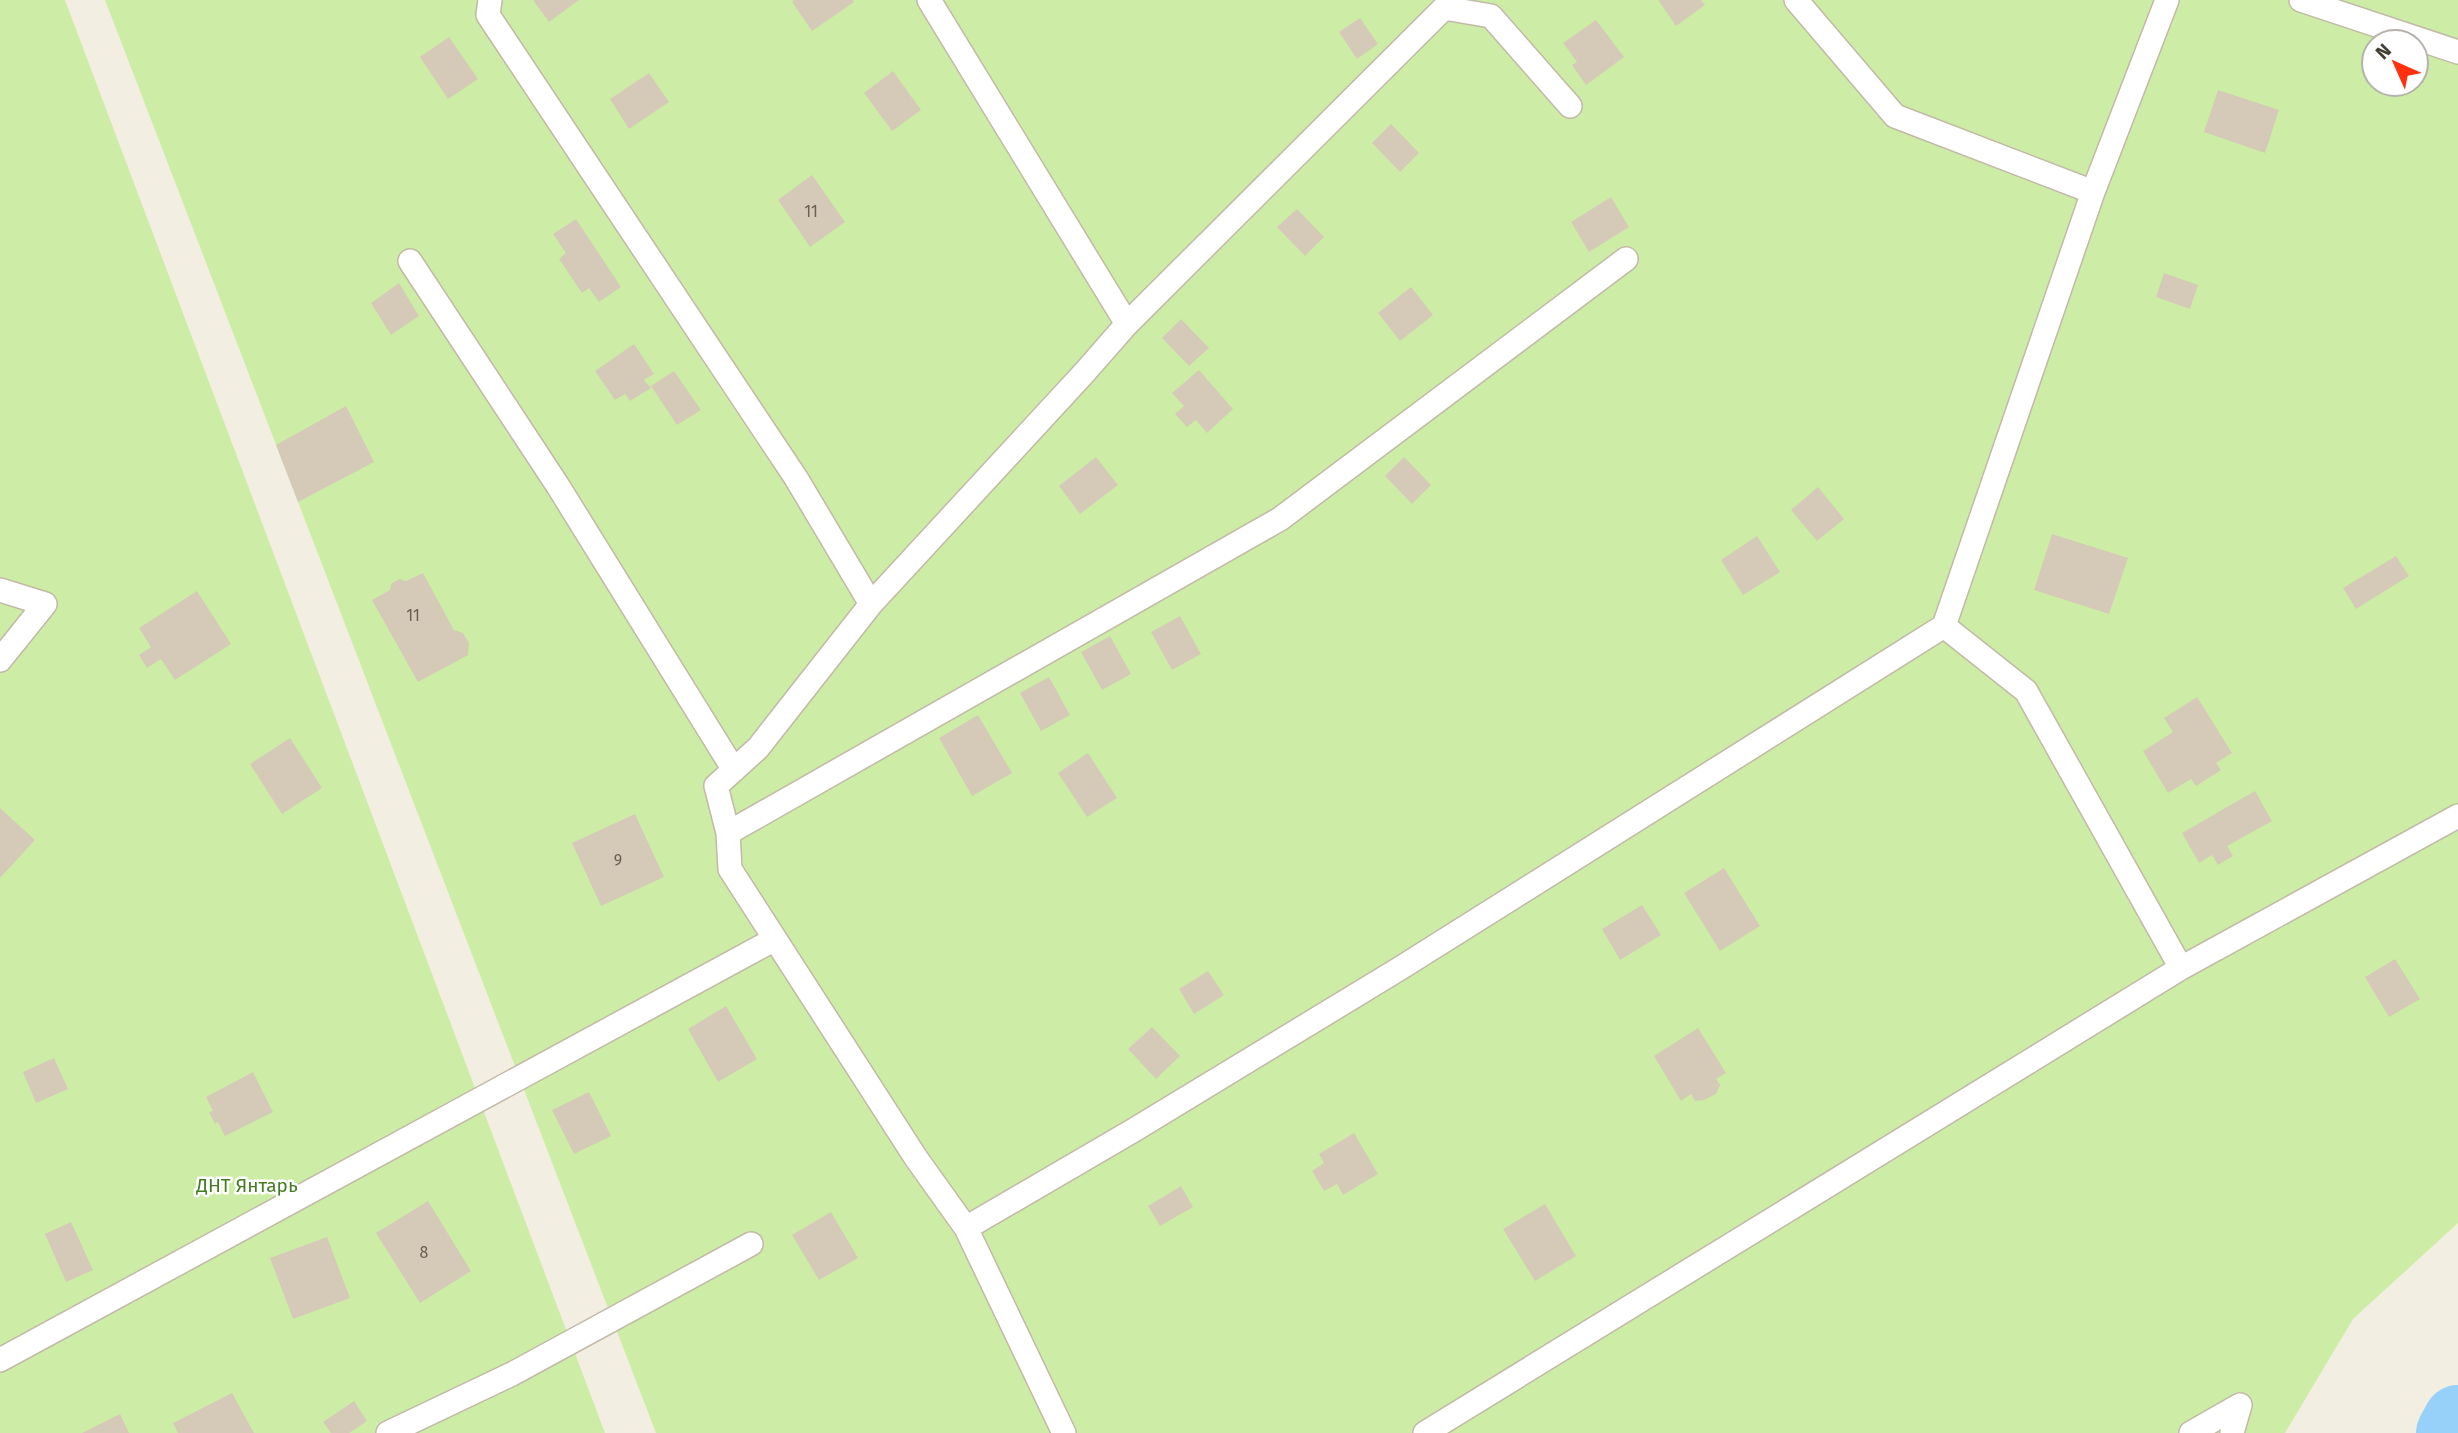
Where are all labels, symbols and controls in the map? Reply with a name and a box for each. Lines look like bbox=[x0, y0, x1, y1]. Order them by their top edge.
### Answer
north arrow bbox=[2360, 28, 2430, 98]
text: N bbox=[2371, 39, 2396, 64]
house number: 11 bbox=[804, 202, 818, 221]
house number: 11 bbox=[406, 606, 420, 625]
house number: 9 bbox=[614, 851, 622, 870]
park label: ДНТ Янтарь bbox=[195, 1174, 298, 1197]
house number: 8 bbox=[420, 1243, 429, 1262]

